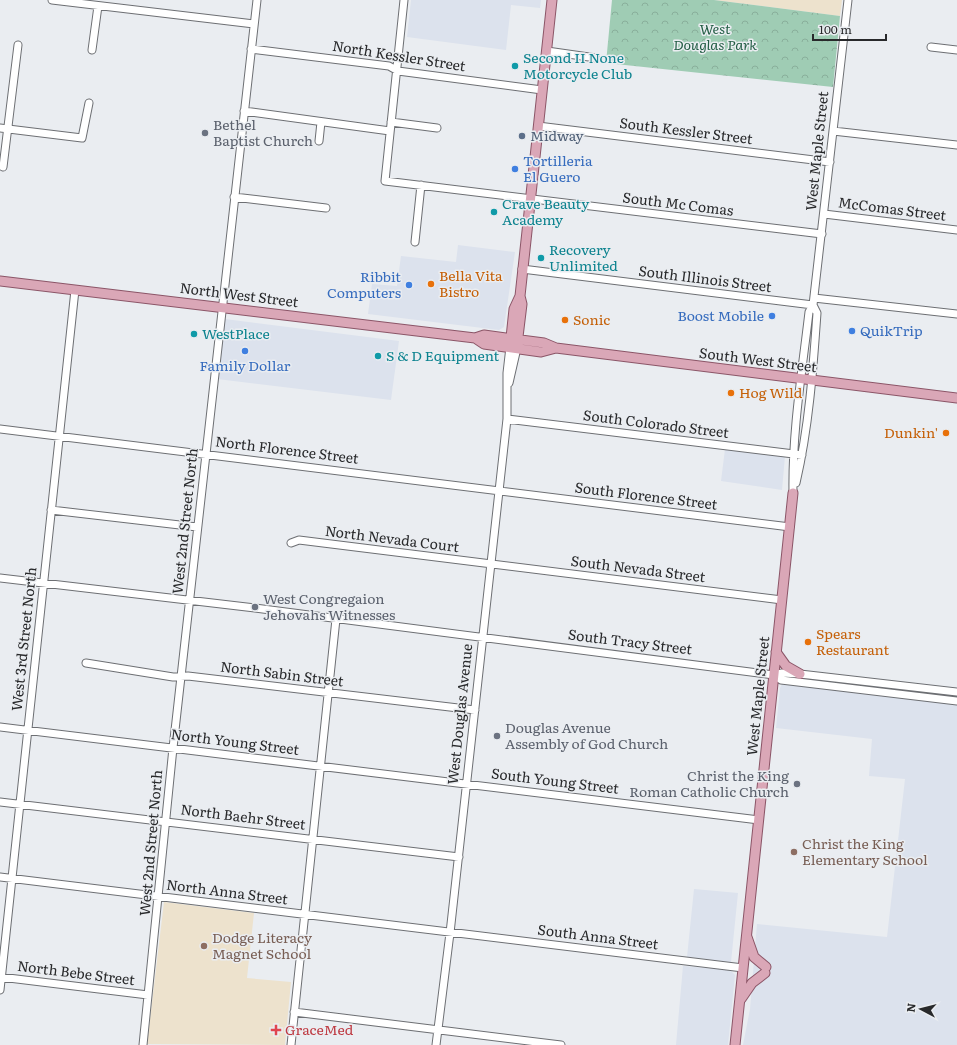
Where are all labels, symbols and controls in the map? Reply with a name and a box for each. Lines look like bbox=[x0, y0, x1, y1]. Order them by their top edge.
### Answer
scale bar bbox=[813, 16, 886, 42]
park label: West Douglas Park bbox=[673, 18, 757, 54]
text: 100 m bbox=[819, 20, 852, 38]
street label: North Kessler Street bbox=[331, 35, 467, 75]
place label: Second II None Motorcycle Club bbox=[523, 47, 632, 83]
marker: Second II None Motorcycle Club bbox=[510, 61, 520, 71]
street label: West Maple Street bbox=[800, 90, 832, 212]
street label: South Kessler Street bbox=[618, 112, 754, 148]
place label: Bethel Baptist Church bbox=[213, 114, 313, 150]
place label: Midway bbox=[530, 125, 585, 145]
marker: Bethel Baptist Church bbox=[200, 128, 210, 138]
marker: Midway bbox=[517, 131, 527, 141]
place label: Tortilleria El Guero bbox=[523, 150, 593, 186]
marker: Tortilleria El Guero bbox=[510, 164, 520, 174]
street label: South Mc Comas bbox=[622, 186, 735, 220]
street label: McComas Street bbox=[837, 191, 948, 225]
place label: Crave Beauty Academy bbox=[502, 193, 590, 229]
marker: Crave Beauty Academy bbox=[489, 207, 499, 217]
place label: Recovery Unlimited bbox=[549, 239, 618, 275]
marker: Recovery Unlimited bbox=[536, 253, 546, 263]
street label: South Illinois Street bbox=[638, 260, 773, 296]
place label: Bella Vita Bistro bbox=[439, 265, 503, 301]
place label: Ribbit Computers bbox=[327, 266, 401, 302]
street label: North West Street bbox=[179, 277, 300, 311]
marker: Bella Vita Bistro bbox=[426, 279, 436, 289]
marker: Ribbit Computers bbox=[404, 280, 414, 290]
place label: Boost Mobile bbox=[677, 305, 764, 325]
place label: Sonic bbox=[573, 309, 610, 329]
marker: Boost Mobile bbox=[767, 311, 777, 321]
marker: Sonic bbox=[560, 315, 570, 325]
place label: QuikTrip bbox=[860, 320, 923, 340]
place label: WestPlace bbox=[202, 323, 270, 343]
marker: QuikTrip bbox=[847, 326, 857, 336]
marker: WestPlace bbox=[189, 329, 199, 339]
street label: South West Street bbox=[698, 342, 818, 376]
place label: S & D Equipment bbox=[386, 345, 500, 365]
marker: Family Dollar bbox=[240, 346, 250, 356]
marker: S & D Equipment bbox=[373, 351, 383, 361]
place label: Family Dollar bbox=[200, 355, 291, 375]
place label: Hog Wild bbox=[739, 382, 803, 402]
marker: Hog Wild bbox=[726, 388, 736, 398]
street label: South Colorado Street bbox=[582, 404, 730, 442]
place label: Dunkin' bbox=[884, 422, 938, 442]
marker: Dunkin' bbox=[941, 428, 951, 438]
street label: North Florence Street bbox=[214, 430, 360, 468]
street label: West 2nd Street North bbox=[166, 447, 202, 595]
street label: South Florence Street bbox=[574, 476, 719, 514]
street label: North Nevada Court bbox=[324, 520, 461, 556]
street label: South Nevada Street bbox=[570, 550, 707, 586]
street label: West 3rd Street North bbox=[6, 566, 41, 712]
place label: West Congregaion Jehovahs Witnesses bbox=[263, 588, 395, 624]
marker: West Congregaion Jehovahs Witnesses bbox=[250, 602, 260, 612]
street label: South Tracy Street bbox=[567, 623, 694, 659]
place label: Spears Restaurant bbox=[816, 623, 889, 659]
street label: West Maple Street bbox=[741, 635, 773, 757]
marker: Spears Restaurant bbox=[803, 637, 813, 647]
street label: West Douglas Avenue bbox=[442, 642, 476, 785]
street label: North Sabin Street bbox=[219, 656, 345, 691]
place label: Douglas Avenue Assembly of God Church bbox=[505, 717, 668, 753]
street label: North Young Street bbox=[170, 723, 301, 759]
marker: Douglas Avenue Assembly of God Church bbox=[492, 731, 502, 741]
street label: South Young Street bbox=[490, 762, 620, 798]
place label: Christ the King Roman Catholic Church bbox=[629, 765, 789, 801]
street label: West 2nd Street North bbox=[134, 769, 166, 917]
marker: Christ the King Roman Catholic Church bbox=[792, 779, 802, 789]
street label: North Baehr Street bbox=[179, 798, 307, 834]
place label: Christ the King Elementary School bbox=[802, 833, 928, 869]
marker: Christ the King Elementary School bbox=[789, 847, 799, 857]
street label: North Anna Street bbox=[165, 874, 289, 908]
street label: South Anna Street bbox=[537, 919, 660, 953]
place label: Dodge Literacy Magnet School bbox=[212, 927, 313, 963]
marker: Dodge Literacy Magnet School bbox=[199, 941, 209, 951]
street label: North Bebe Street bbox=[16, 955, 136, 989]
north arrow bbox=[901, 989, 941, 1029]
text: N bbox=[902, 1002, 919, 1013]
place label: GraceMed bbox=[285, 1019, 354, 1039]
marker: GraceMed bbox=[270, 1024, 282, 1036]

